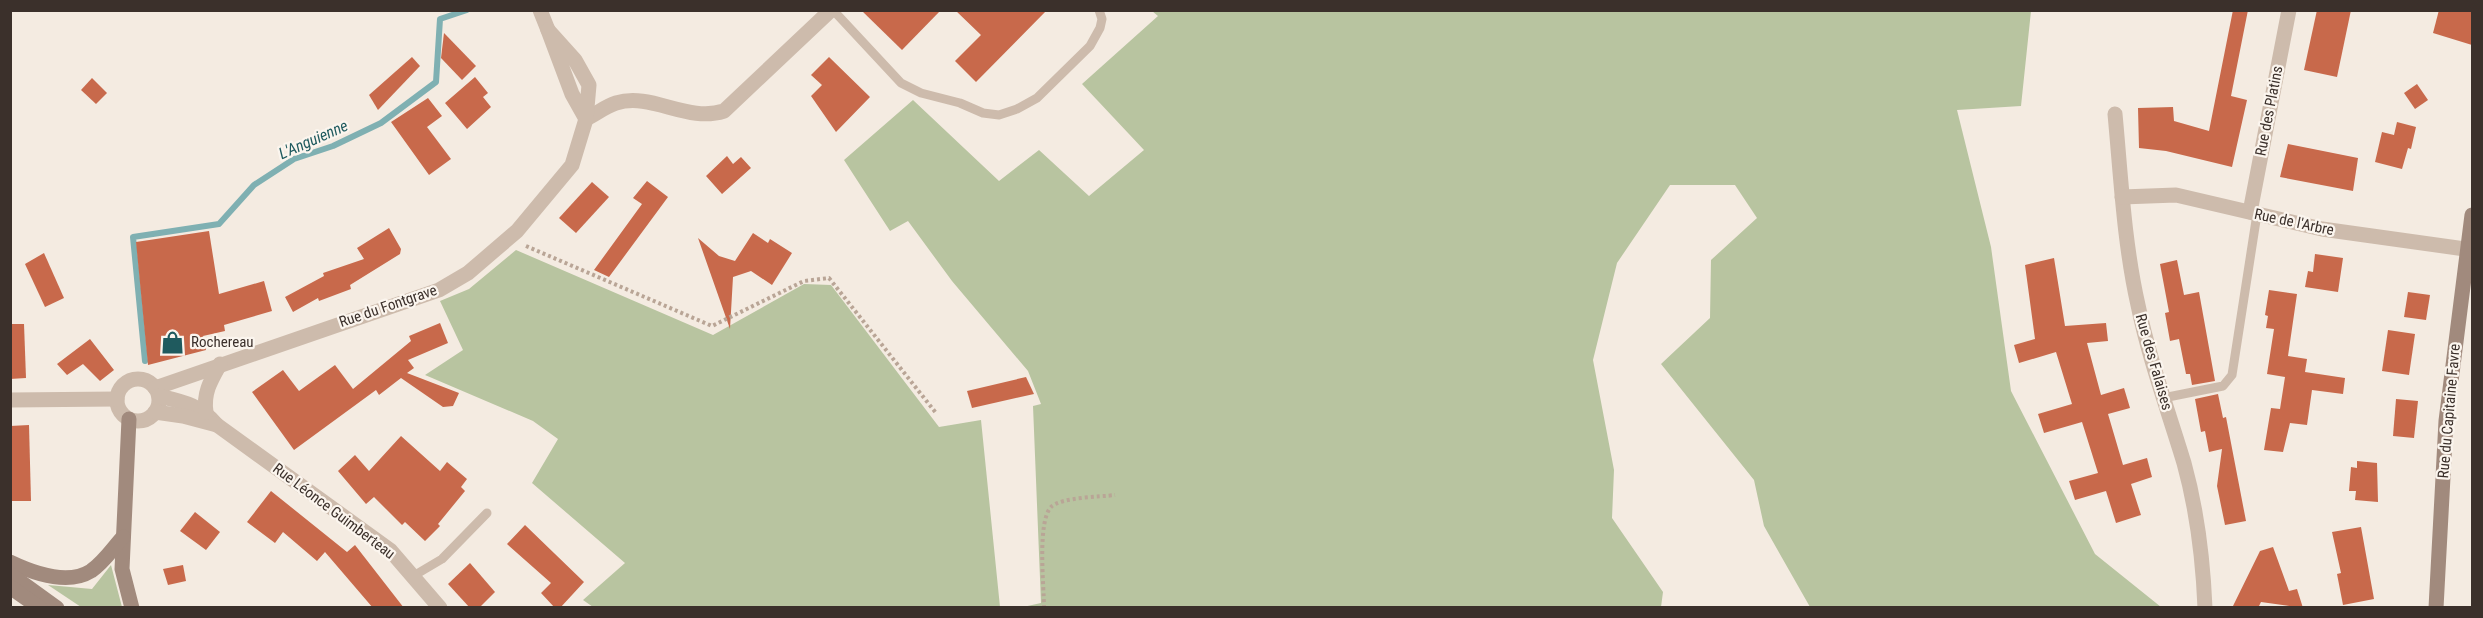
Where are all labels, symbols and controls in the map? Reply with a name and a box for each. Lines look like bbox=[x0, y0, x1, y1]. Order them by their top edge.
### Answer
street label: Rue des Platins bbox=[2251, 64, 2287, 158]
water label: L'Anguienne bbox=[276, 116, 351, 163]
street label: Rue de l'Arbre bbox=[2253, 205, 2335, 239]
street label: Rue du Fontgrave bbox=[337, 281, 439, 331]
street label: Rue des Falaises bbox=[2132, 312, 2176, 412]
shop icon: Rochereau bbox=[160, 329, 186, 355]
place label: Rochereau bbox=[191, 333, 254, 351]
street label: Rue du Capitaine Favre bbox=[2434, 343, 2464, 479]
street label: Rue Léonce Guimberteau bbox=[269, 459, 399, 563]

